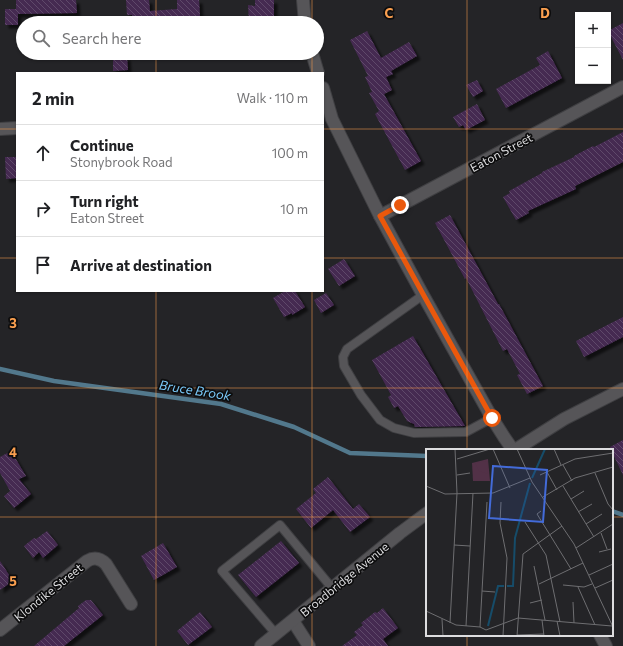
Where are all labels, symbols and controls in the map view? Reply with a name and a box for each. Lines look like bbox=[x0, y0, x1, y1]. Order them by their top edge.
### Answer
text: C bbox=[385, 5, 394, 21]
text: D bbox=[540, 5, 550, 21]
map controls bbox=[575, 12, 611, 84]
button: + bbox=[575, 12, 611, 48]
search box bbox=[16, 16, 324, 60]
icon: search bbox=[30, 27, 52, 49]
text: Search here bbox=[62, 29, 141, 47]
button: − bbox=[575, 48, 611, 84]
text: 2 min bbox=[32, 88, 74, 109]
text: Walk · 110 m bbox=[237, 90, 308, 106]
street label: Eaton Street bbox=[467, 130, 535, 174]
text: Continue bbox=[70, 136, 134, 154]
icon: ahead bbox=[32, 142, 54, 164]
text: 100 m bbox=[272, 145, 308, 161]
text: Stonybrook Road bbox=[70, 154, 173, 170]
text: Turn right bbox=[70, 192, 139, 210]
route end bbox=[391, 196, 409, 214]
icon: right bbox=[32, 198, 54, 220]
text: 10 m bbox=[280, 201, 308, 217]
text: Eaton Street bbox=[70, 210, 144, 226]
icon: arrive bbox=[32, 254, 54, 276]
text: Arrive at destination bbox=[70, 256, 212, 274]
text: 3 bbox=[9, 315, 17, 331]
water label: Bruce Brook bbox=[158, 376, 233, 404]
route start bbox=[483, 409, 501, 427]
text: 4 bbox=[9, 444, 17, 460]
inset map bbox=[426, 449, 613, 636]
street label: Broadbridge Avenue bbox=[297, 539, 391, 619]
street label: Klondike Street bbox=[11, 560, 85, 624]
text: 5 bbox=[9, 573, 17, 589]

